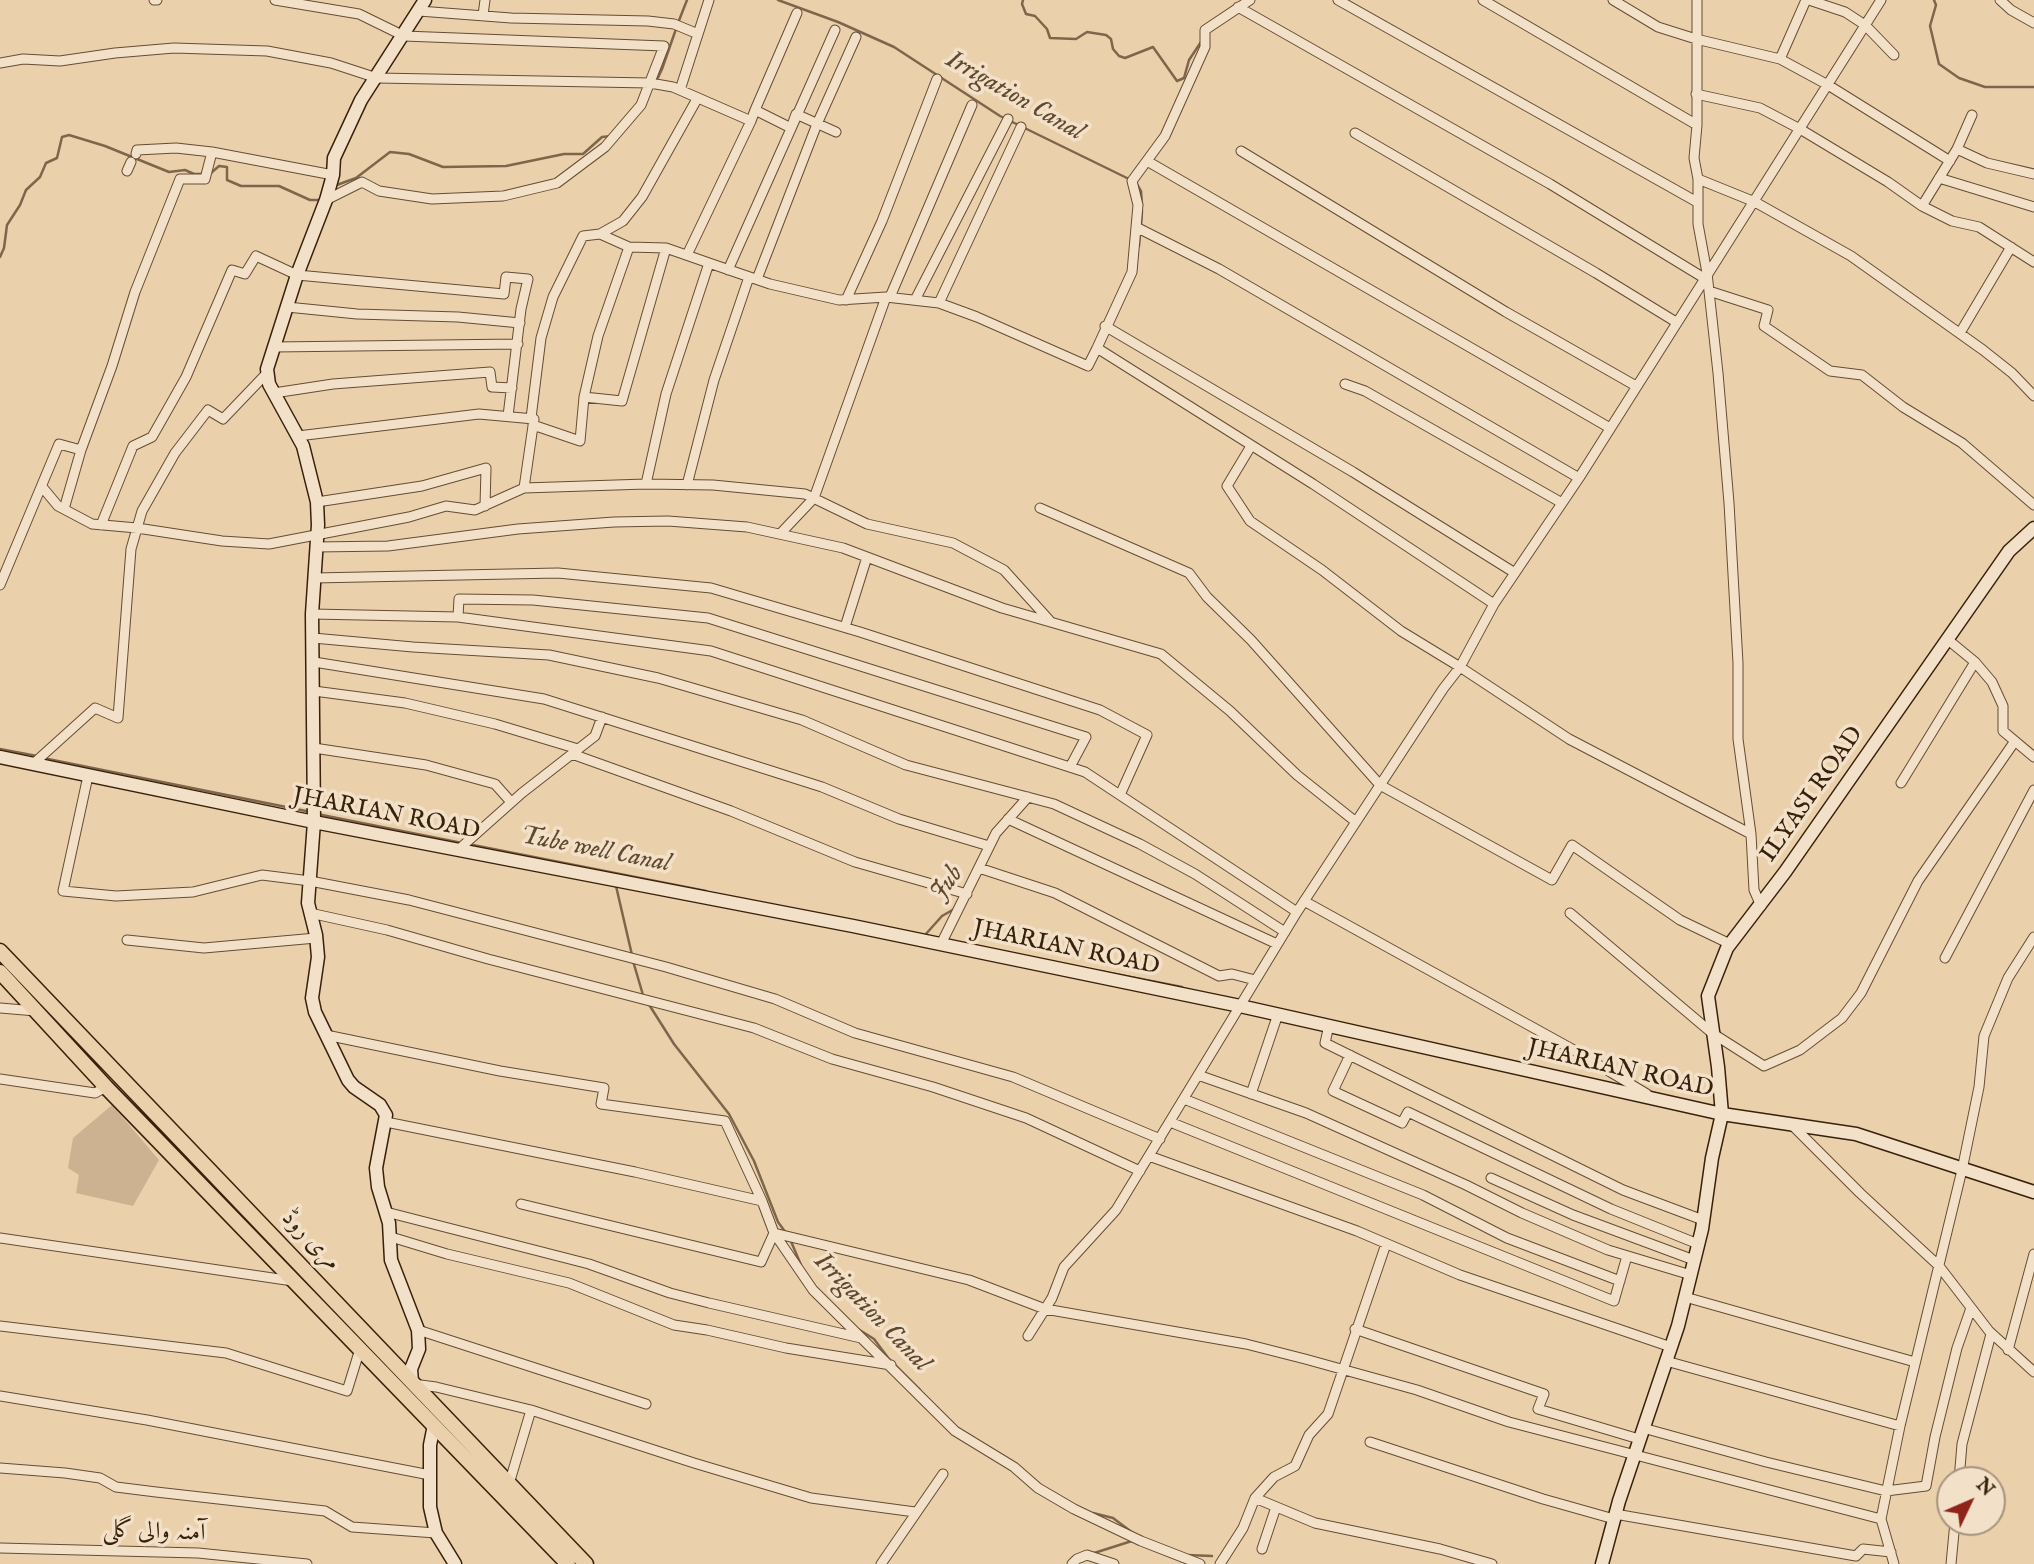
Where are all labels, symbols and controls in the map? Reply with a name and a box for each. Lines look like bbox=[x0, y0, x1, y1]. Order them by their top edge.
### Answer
water label: Irrigation Canal bbox=[940, 45, 1088, 149]
street label: ILYASI ROAD bbox=[1756, 722, 1870, 868]
street label: JHARIAN ROAD bbox=[290, 783, 482, 847]
water label: Tube well Canal bbox=[517, 821, 673, 881]
water label: Jub bbox=[925, 860, 971, 908]
street label: JHARIAN ROAD bbox=[970, 915, 1162, 983]
street label: JHARIAN ROAD bbox=[1524, 1035, 1716, 1105]
street label: مری روڈ bbox=[274, 1205, 346, 1277]
water label: Irrigation Canal bbox=[806, 1247, 936, 1379]
north arrow bbox=[1936, 1466, 2006, 1536]
text: N bbox=[1970, 1474, 1999, 1502]
street label: آمنہ والی گلی bbox=[102, 1517, 206, 1549]

